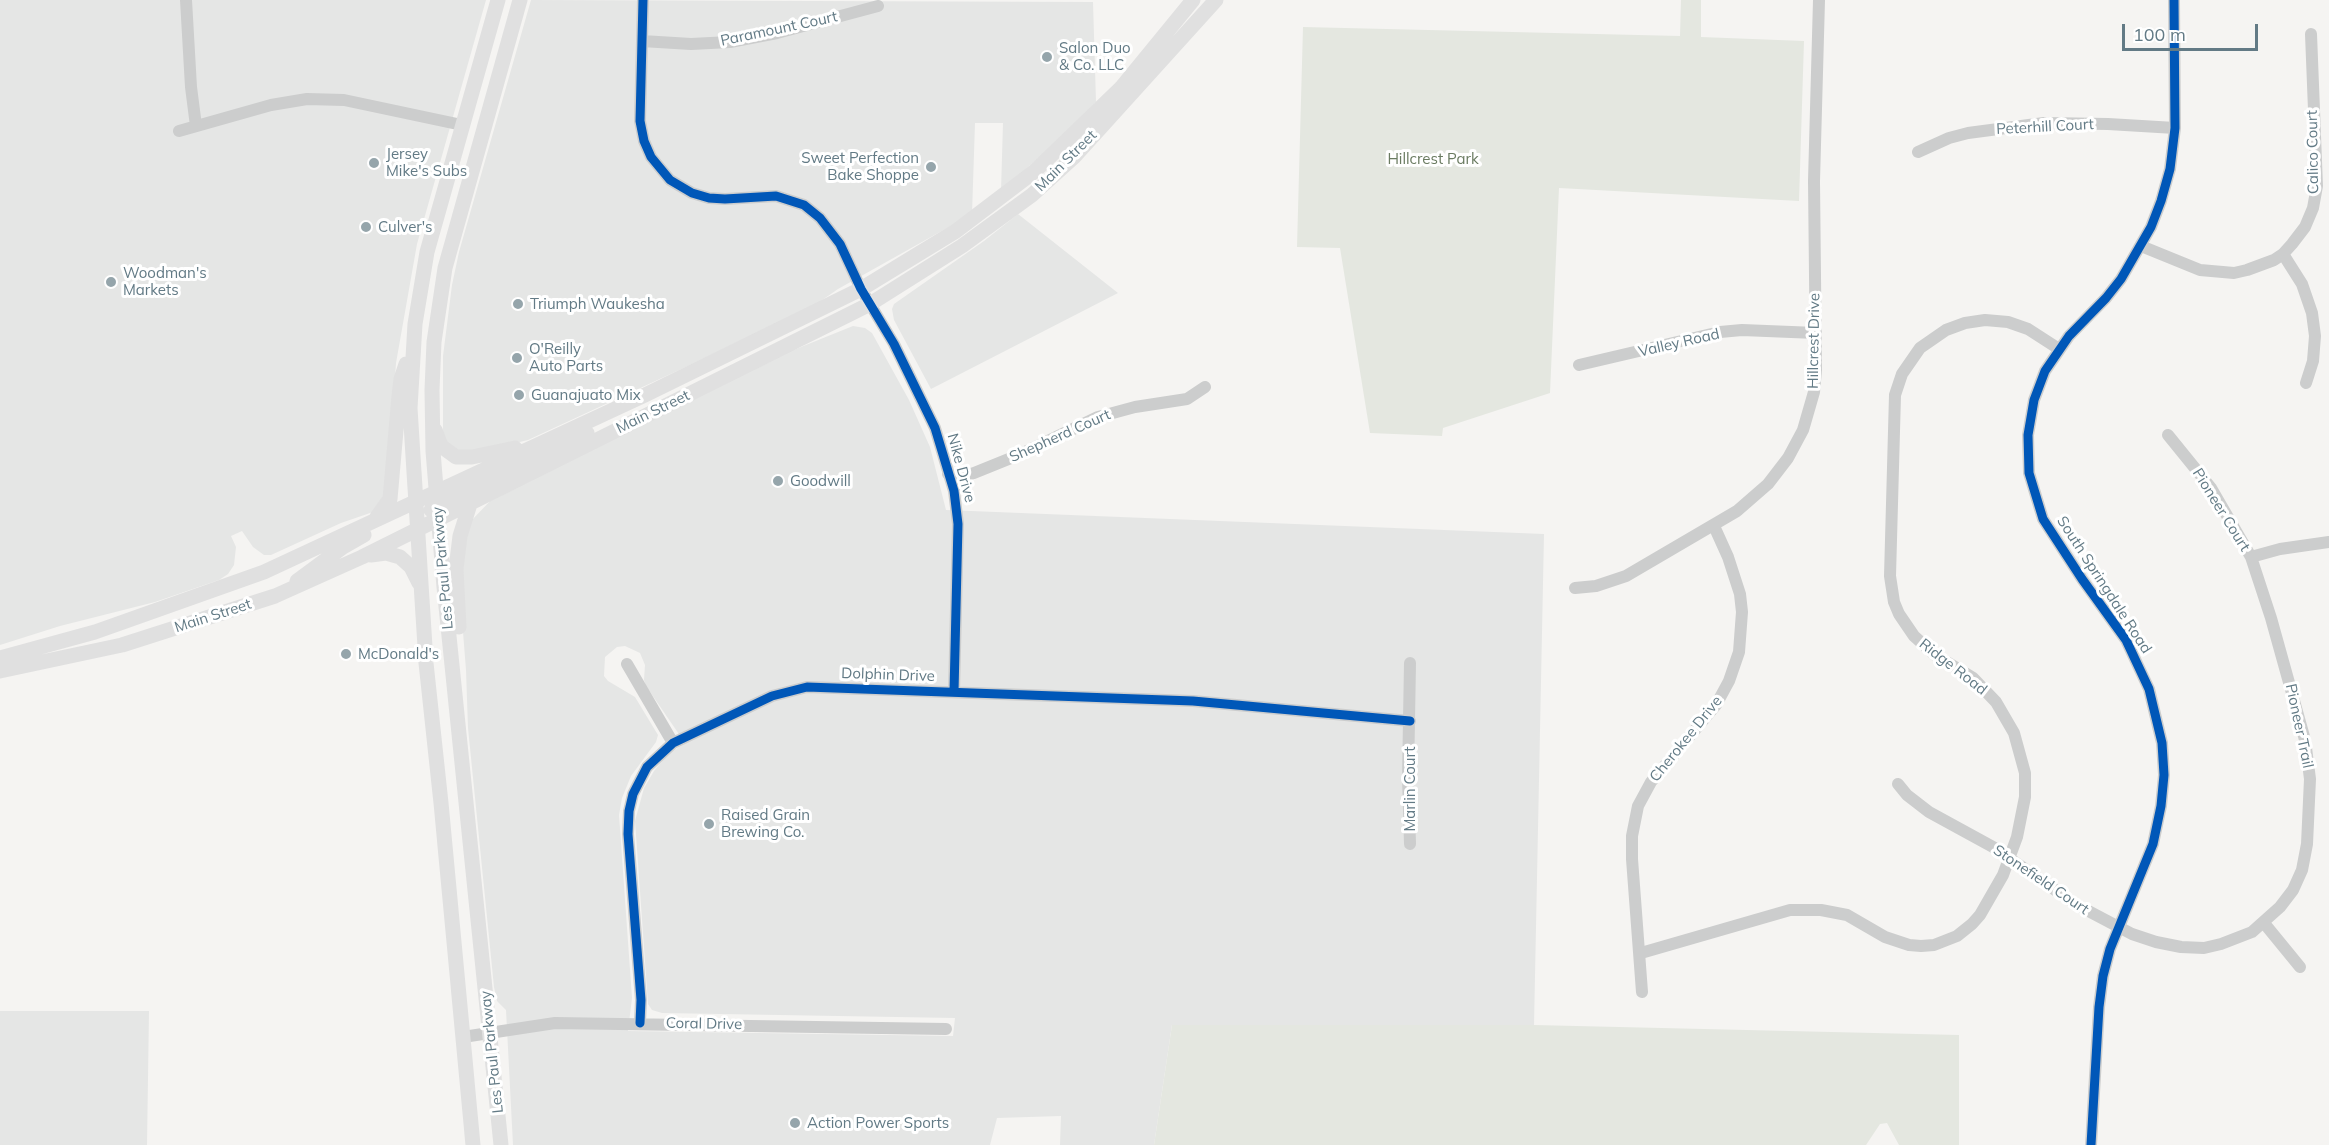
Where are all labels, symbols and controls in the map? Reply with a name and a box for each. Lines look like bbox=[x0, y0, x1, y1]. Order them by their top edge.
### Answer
street label: Paramount Court bbox=[719, 8, 839, 50]
scale bar bbox=[2125, 12, 2262, 50]
text: 100 m bbox=[2133, 23, 2186, 46]
place label: Salon Duo & Co. LLC bbox=[1059, 39, 1131, 74]
marker: Salon Duo & Co. LLC bbox=[1040, 50, 1054, 64]
street label: Calico Court bbox=[2303, 110, 2323, 194]
street label: Peterhill Court bbox=[1996, 115, 2094, 139]
street label: Main Street bbox=[1031, 126, 1101, 196]
place label: Jersey Mike's Subs bbox=[386, 145, 467, 180]
place label: Sweet Perfection Bake Shoppe bbox=[801, 149, 919, 184]
park label: Hillcrest Park bbox=[1387, 150, 1479, 168]
marker: Jersey Mike's Subs bbox=[367, 156, 381, 170]
marker: Sweet Perfection Bake Shoppe bbox=[924, 160, 938, 174]
place label: Culver's bbox=[378, 218, 433, 236]
marker: Culver's bbox=[359, 220, 373, 234]
place label: Woodman's Markets bbox=[123, 264, 207, 299]
marker: Woodman's Markets bbox=[104, 275, 118, 289]
street label: Hillcrest Drive bbox=[1804, 293, 1824, 389]
place label: Triumph Waukesha bbox=[530, 295, 665, 313]
marker: Triumph Waukesha bbox=[511, 297, 525, 311]
street label: Valley Road bbox=[1637, 325, 1721, 361]
place label: O'Reilly Auto Parts bbox=[529, 340, 603, 375]
marker: O'Reilly Auto Parts bbox=[510, 351, 524, 365]
place label: Guanajuato Mix bbox=[531, 386, 641, 404]
street label: Main Street bbox=[613, 386, 693, 438]
marker: Guanajuato Mix bbox=[512, 388, 526, 402]
street label: Shepherd Court bbox=[1007, 406, 1113, 466]
street label: Nike Drive bbox=[943, 432, 979, 504]
street label: Pioneer Court bbox=[2188, 465, 2254, 555]
place label: Goodwill bbox=[790, 472, 851, 490]
marker: Goodwill bbox=[771, 474, 785, 488]
street label: Les Paul Parkway bbox=[429, 506, 457, 630]
street label: South Springdale Road bbox=[2053, 513, 2155, 657]
street label: Main Street bbox=[172, 595, 254, 637]
street label: Ridge Road bbox=[1916, 635, 1990, 699]
place label: McDonald's bbox=[358, 645, 439, 663]
marker: McDonald's bbox=[339, 647, 353, 661]
street label: Dolphin Drive bbox=[841, 664, 935, 686]
street label: Pioneer Trail bbox=[2281, 682, 2317, 770]
street label: Cherokee Drive bbox=[1646, 692, 1726, 786]
street label: Marlin Court bbox=[1401, 746, 1419, 832]
place label: Raised Grain Brewing Co. bbox=[721, 806, 810, 841]
marker: Raised Grain Brewing Co. bbox=[702, 817, 716, 831]
street label: Stonefield Court bbox=[1990, 841, 2092, 919]
street label: Les Paul Parkway bbox=[477, 990, 507, 1114]
street label: Coral Drive bbox=[666, 1014, 742, 1034]
place label: Action Power Sports bbox=[807, 1114, 949, 1132]
marker: Action Power Sports bbox=[788, 1116, 802, 1130]

